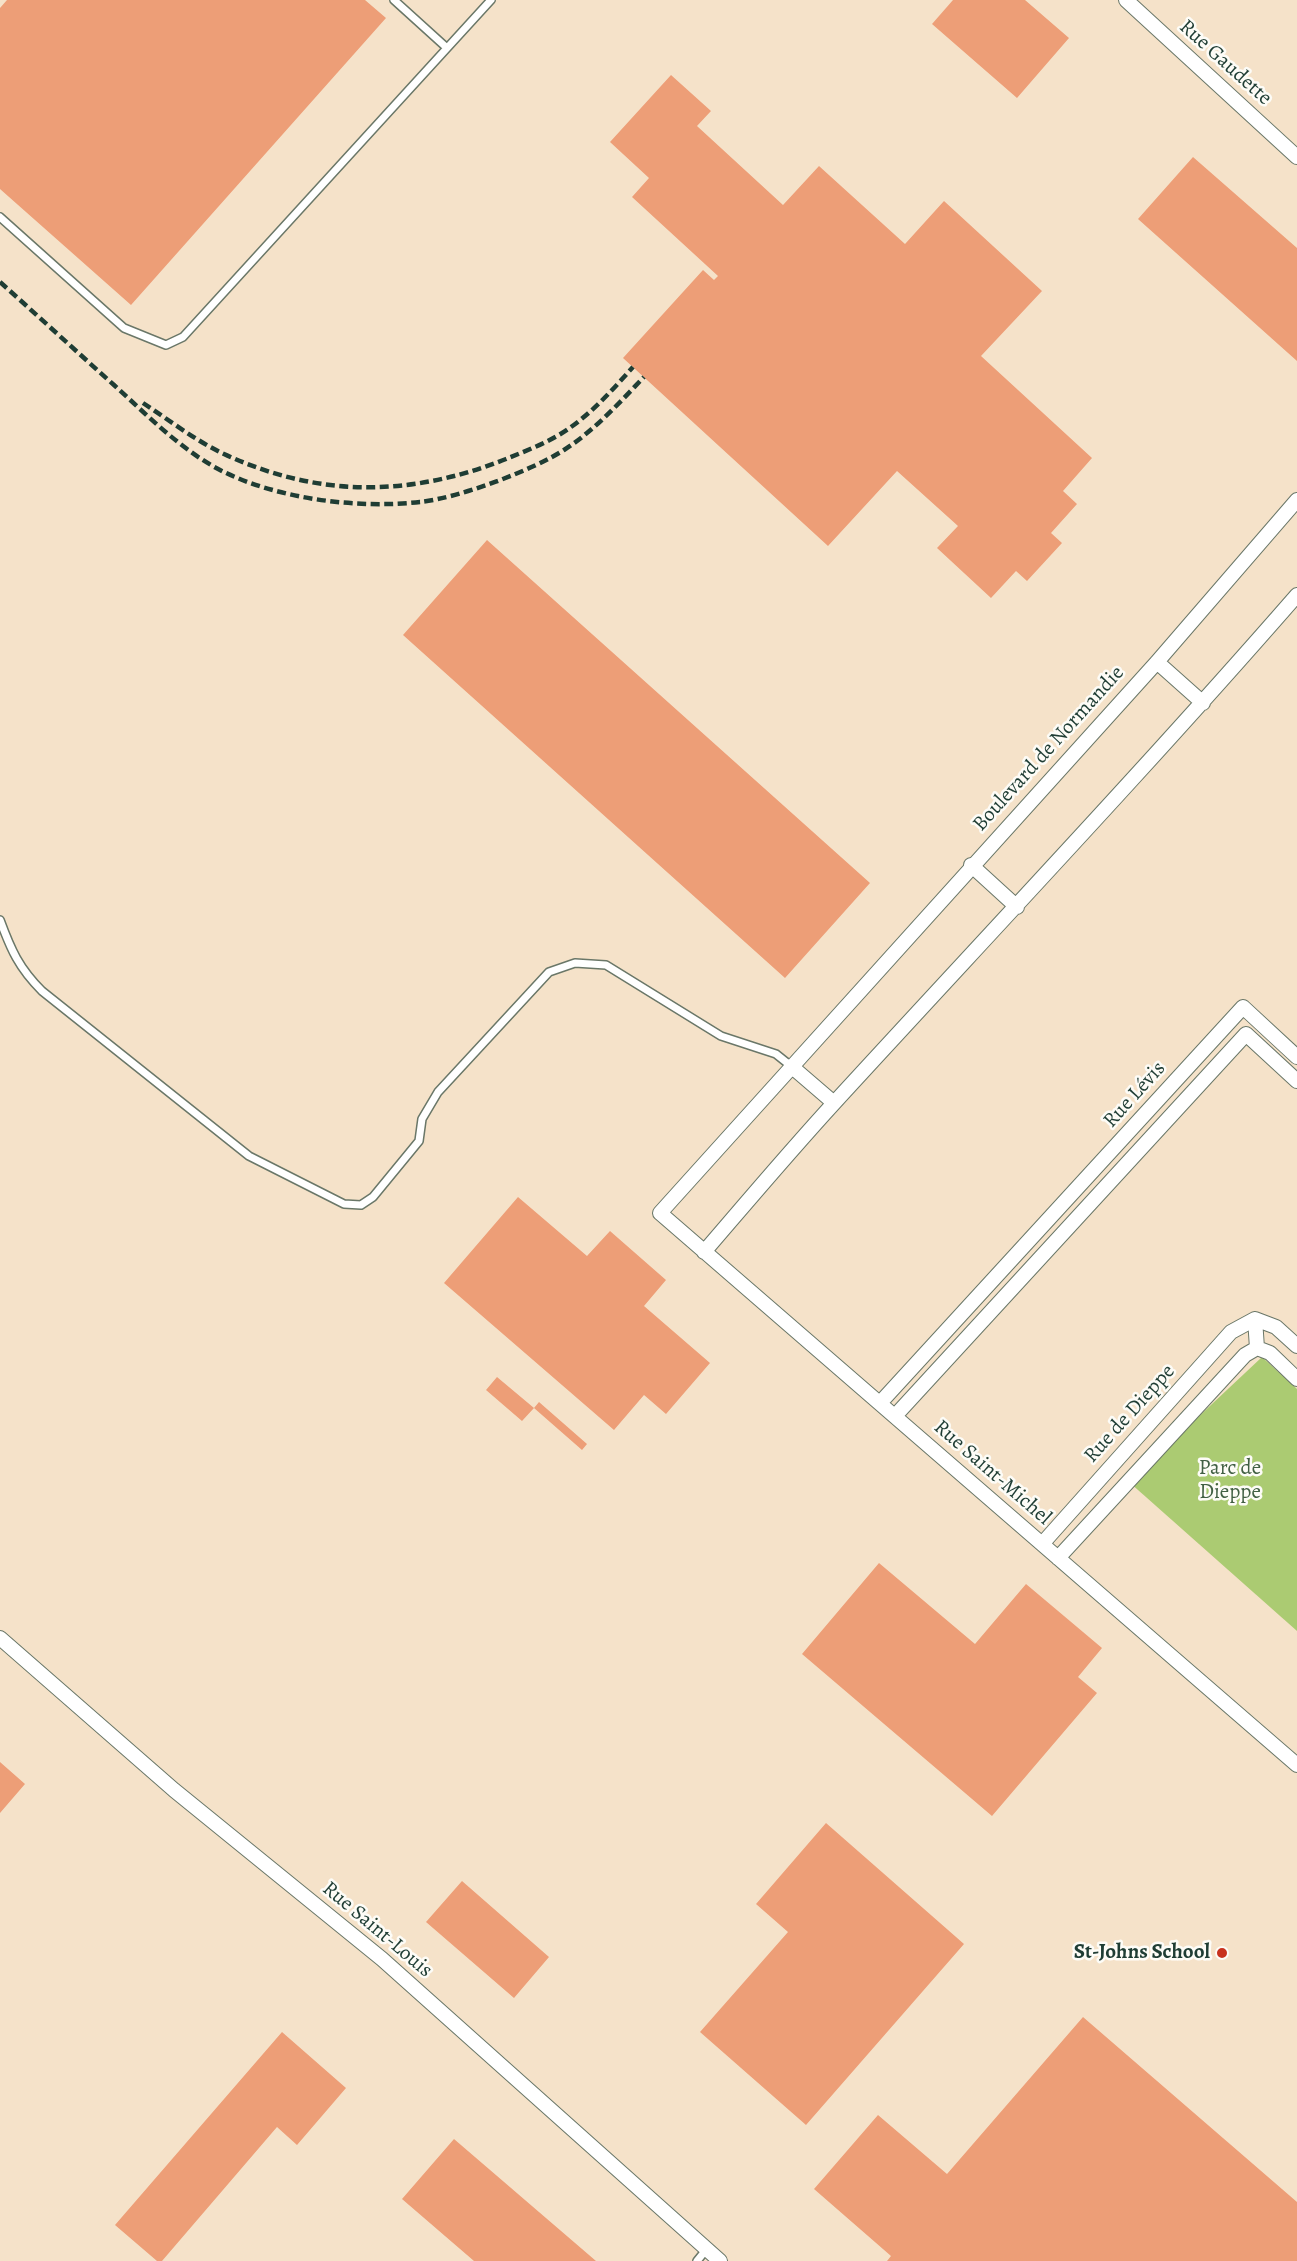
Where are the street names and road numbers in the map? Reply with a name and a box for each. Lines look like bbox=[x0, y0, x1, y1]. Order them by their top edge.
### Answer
street label: Rue Gaudette bbox=[1173, 15, 1277, 111]
street label: Boulevard de Normandie bbox=[968, 661, 1130, 837]
street label: Rue Lévis bbox=[1099, 1057, 1171, 1133]
street label: Rue de Dieppe bbox=[1079, 1360, 1181, 1468]
street label: Rue Saint-Michel bbox=[928, 1415, 1056, 1531]
street label: Rue Saint-Louis bbox=[317, 1877, 437, 1983]

